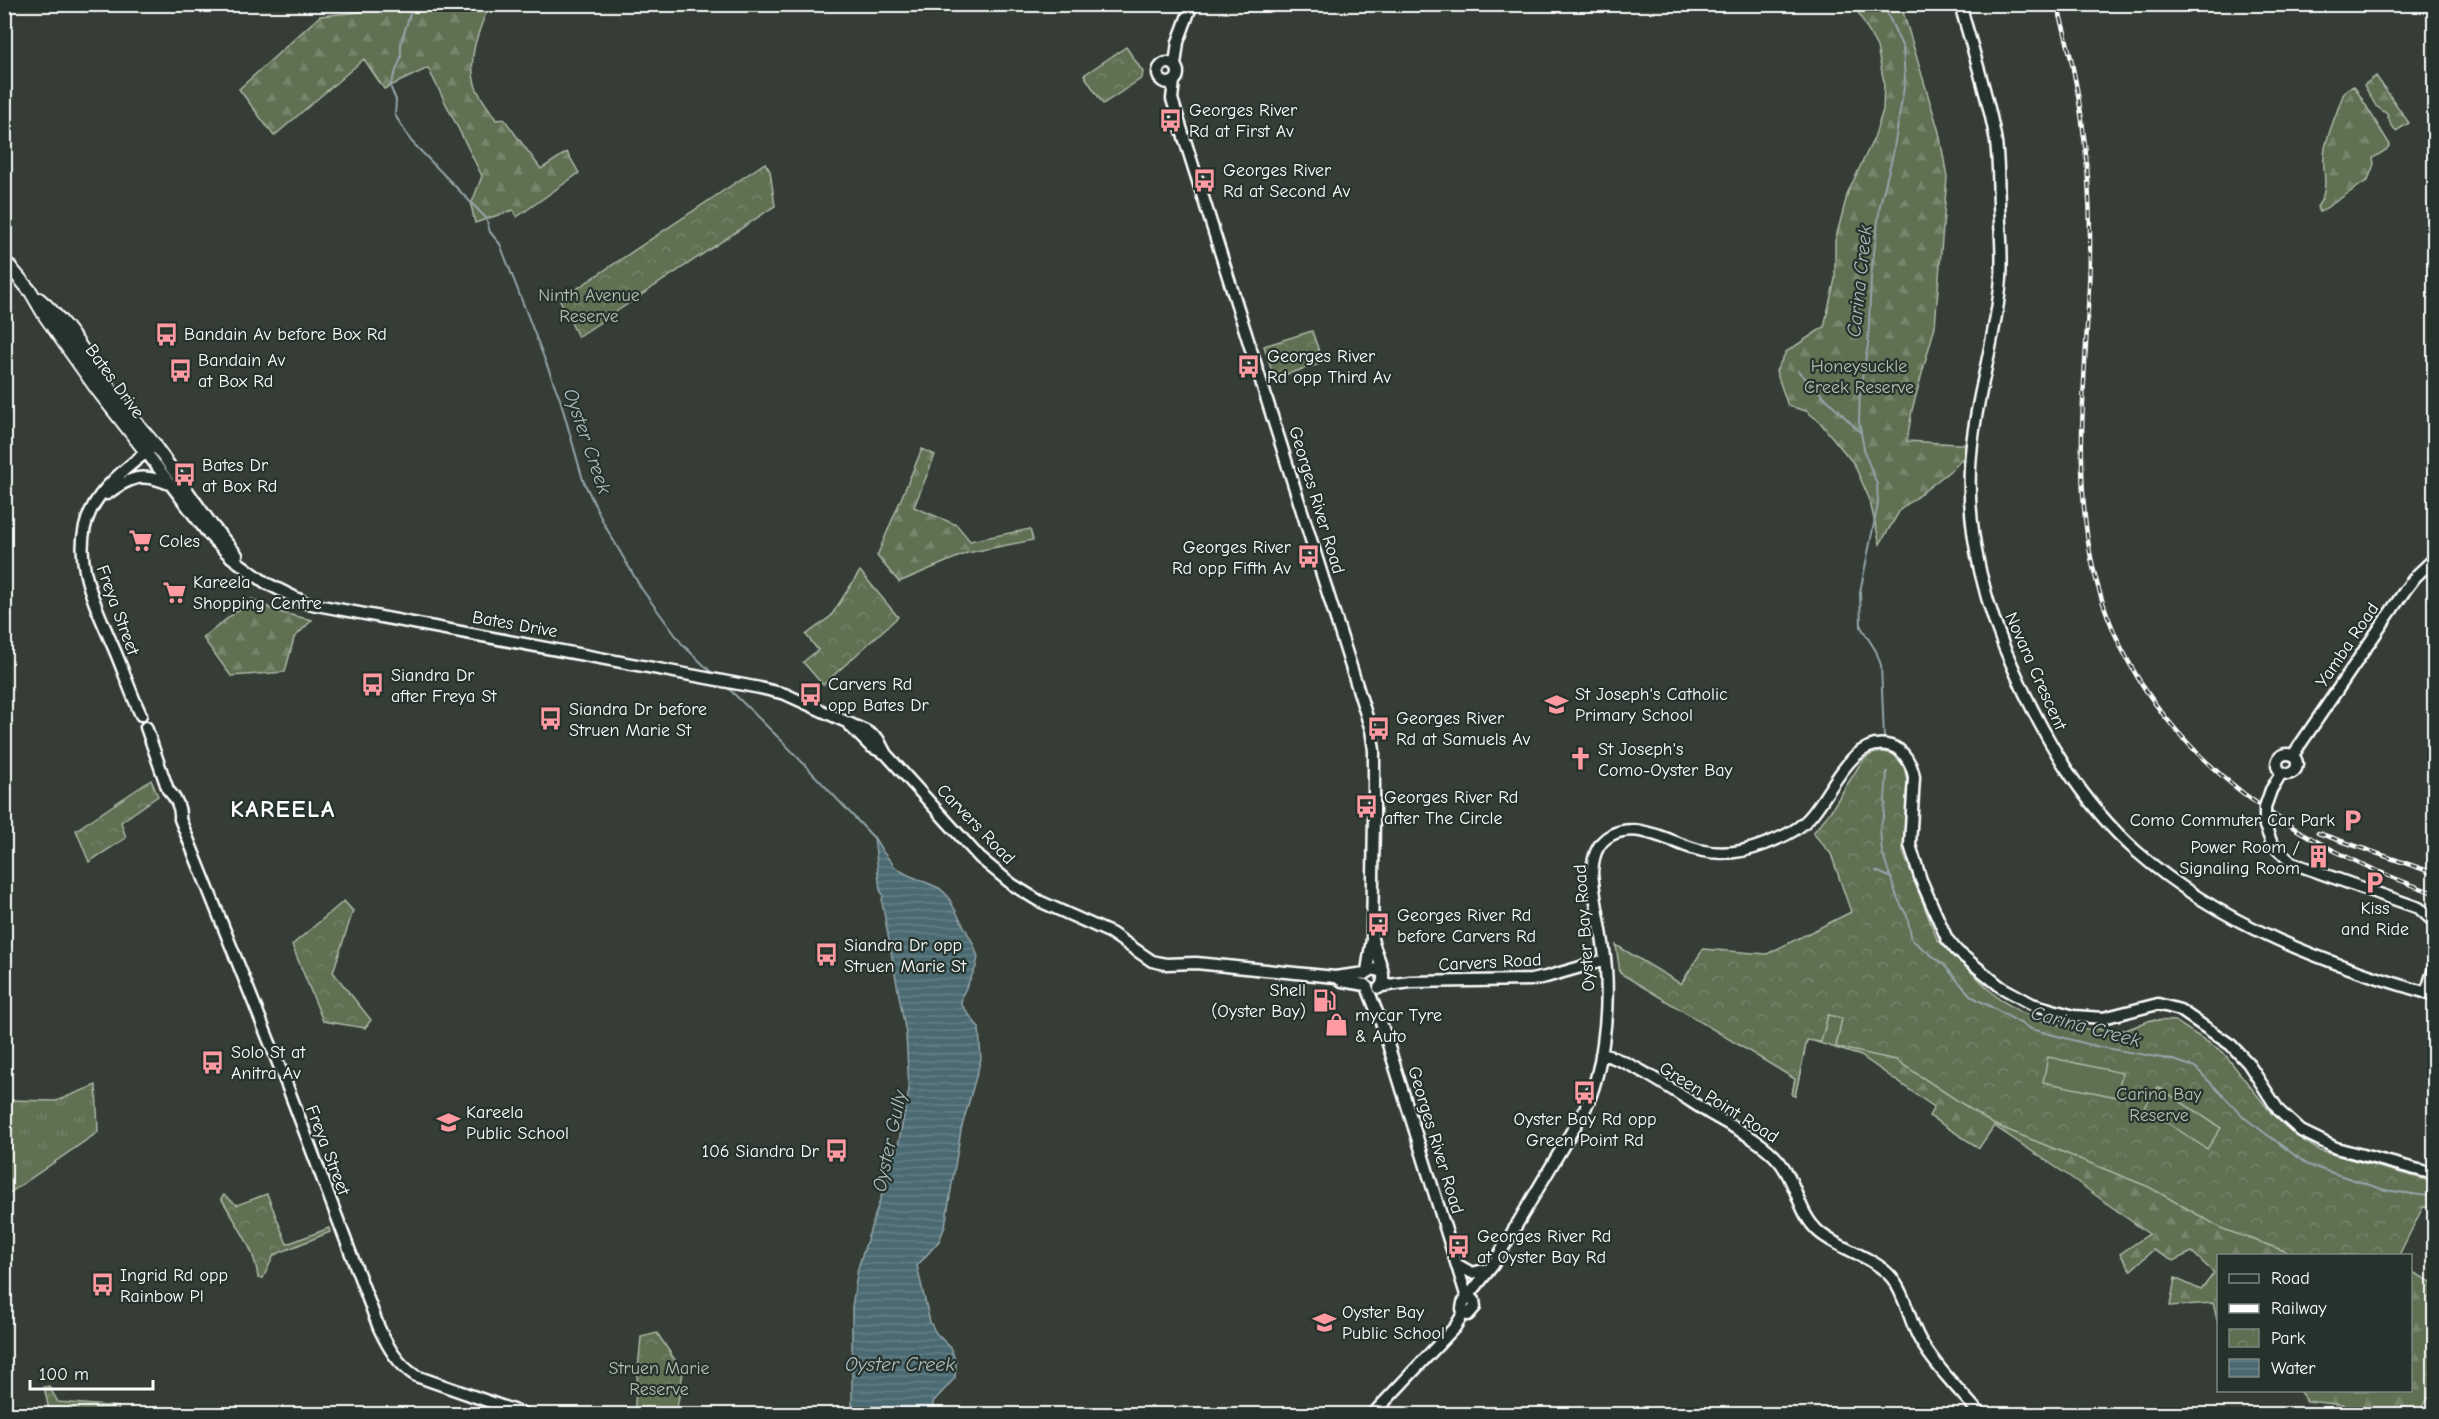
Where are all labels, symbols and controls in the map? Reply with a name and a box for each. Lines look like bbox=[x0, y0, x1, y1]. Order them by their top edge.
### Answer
place label: Georges River Rd at First Av bbox=[1189, 100, 1298, 142]
bus stop icon: Georges River Rd at First Av bbox=[1158, 107, 1184, 133]
place label: Georges River Rd at Second Av bbox=[1223, 160, 1351, 202]
bus stop icon: Georges River Rd at Second Av bbox=[1192, 167, 1218, 193]
water label: Carina Creek bbox=[1842, 224, 1877, 338]
park label: Ninth Avenue Reserve bbox=[538, 285, 640, 327]
bus stop icon: Bandain Av before Box Rd bbox=[153, 321, 179, 347]
place label: Bandain Av before Box Rd bbox=[184, 324, 387, 345]
street label: Bates Drive bbox=[81, 340, 148, 422]
place label: Georges River Rd opp Third Av bbox=[1267, 346, 1391, 388]
place label: Bandain Av at Box Rd bbox=[198, 350, 286, 392]
bus stop icon: Georges River Rd opp Third Av bbox=[1236, 353, 1262, 379]
park label: Honeysuckle Creek Reserve bbox=[1804, 356, 1914, 398]
bus stop icon: Bandain Av at Box Rd bbox=[167, 357, 193, 383]
water label: Oyster Creek bbox=[559, 385, 616, 497]
street label: Georges River Road bbox=[1284, 424, 1349, 576]
place label: Bates Dr at Box Rd bbox=[202, 455, 277, 497]
bus stop icon: Bates Dr at Box Rd bbox=[171, 462, 197, 488]
supermarket icon: Coles bbox=[128, 528, 154, 554]
place label: Coles bbox=[159, 531, 200, 552]
place label: Georges River Rd opp Fifth Av bbox=[1172, 537, 1292, 579]
bus stop icon: Georges River Rd opp Fifth Av bbox=[1296, 544, 1322, 570]
street label: Freya Street bbox=[92, 562, 144, 659]
place label: Kareela Shopping Centre bbox=[193, 572, 322, 614]
supermarket icon: Kareela Shopping Centre bbox=[162, 579, 188, 605]
street label: Yamba Road bbox=[2311, 599, 2383, 692]
street label: Bates Drive bbox=[471, 607, 559, 642]
street label: Novara Crescent bbox=[2000, 609, 2071, 734]
place label: Siandra Dr after Freya St bbox=[391, 665, 497, 707]
bus stop icon: Siandra Dr after Freya St bbox=[360, 672, 386, 698]
place label: Carvers Rd opp Bates Dr bbox=[828, 674, 930, 716]
bus stop icon: Carvers Rd opp Bates Dr bbox=[797, 681, 823, 707]
place label: St Joseph's Catholic Primary School bbox=[1575, 684, 1728, 726]
school or university icon: St Joseph's Catholic Primary School bbox=[1544, 691, 1570, 717]
place label: Siandra Dr before Struen Marie St bbox=[569, 699, 707, 741]
bus stop icon: Siandra Dr before Struen Marie St bbox=[538, 706, 564, 732]
place label: Georges River Rd at Samuels Av bbox=[1396, 708, 1531, 750]
bus stop icon: Georges River Rd at Samuels Av bbox=[1365, 715, 1391, 741]
place label: St Joseph's Como-Oyster Bay bbox=[1598, 739, 1734, 781]
church icon: St Joseph's Como-Oyster Bay bbox=[1567, 746, 1593, 772]
street label: Carvers Road bbox=[932, 780, 1019, 869]
place label: Georges River Rd after The Circle bbox=[1384, 787, 1518, 829]
bus stop icon: Georges River Rd after The Circle bbox=[1353, 794, 1379, 820]
district label: KAREELA bbox=[230, 795, 336, 823]
parking icon: Como Commuter Car Park bbox=[2340, 807, 2366, 833]
place label: Como Commuter Car Park bbox=[2130, 810, 2335, 831]
place label: Power Room / Signaling Room bbox=[2179, 837, 2300, 879]
building icon: Power Room / Signaling Room bbox=[2305, 844, 2331, 870]
street label: Oyster Bay Road bbox=[1570, 864, 1599, 992]
parking icon: Kiss and Ride bbox=[2362, 869, 2388, 895]
place label: Kiss and Ride bbox=[2341, 898, 2409, 940]
place label: Georges River Rd before Carvers Rd bbox=[1397, 905, 1536, 947]
bus stop icon: Georges River Rd before Carvers Rd bbox=[1366, 912, 1392, 938]
place label: Siandra Dr opp Struen Marie St bbox=[844, 935, 967, 977]
bus stop icon: Siandra Dr opp Struen Marie St bbox=[813, 942, 839, 968]
street label: Carvers Road bbox=[1438, 949, 1542, 976]
place label: Shell (Oyster Bay) bbox=[1211, 980, 1306, 1022]
fuel station icon: Shell (Oyster Bay) bbox=[1311, 987, 1337, 1013]
water label: Carina Creek bbox=[2029, 1001, 2143, 1052]
place label: mycar Tyre & Auto bbox=[1355, 1005, 1442, 1047]
shop icon: mycar Tyre & Auto bbox=[1324, 1012, 1350, 1038]
place label: Solo St at Anitra Av bbox=[231, 1042, 306, 1084]
bus stop icon: Solo St at Anitra Av bbox=[200, 1049, 226, 1075]
street label: Green Point Road bbox=[1655, 1057, 1782, 1148]
street label: Georges River Road bbox=[1403, 1064, 1468, 1216]
bus stop icon: Oyster Bay Rd opp Green Point Rd bbox=[1572, 1080, 1598, 1106]
park label: Carina Bay Reserve bbox=[2116, 1084, 2203, 1126]
water label: Oyster Gully bbox=[868, 1087, 912, 1194]
street label: Freya Street bbox=[301, 1102, 355, 1199]
place label: Kareela Public School bbox=[466, 1102, 569, 1144]
school or university icon: Kareela Public School bbox=[435, 1109, 461, 1135]
place label: Oyster Bay Rd opp Green Point Rd bbox=[1513, 1109, 1657, 1151]
bus stop icon: 106 Siandra Dr bbox=[824, 1138, 850, 1164]
place label: 106 Siandra Dr bbox=[702, 1141, 820, 1162]
place label: Georges River Rd at Oyster Bay Rd bbox=[1477, 1226, 1611, 1268]
bus stop icon: Georges River Rd at Oyster Bay Rd bbox=[1446, 1233, 1472, 1259]
legend bbox=[2217, 1254, 2412, 1392]
place label: Ingrid Rd opp Rainbow Pl bbox=[120, 1265, 228, 1307]
text: Road bbox=[2271, 1268, 2310, 1289]
bus stop icon: Ingrid Rd opp Rainbow Pl bbox=[89, 1272, 115, 1298]
text: Railway bbox=[2271, 1298, 2328, 1319]
place label: Oyster Bay Public School bbox=[1342, 1302, 1445, 1344]
school or university icon: Oyster Bay Public School bbox=[1311, 1309, 1337, 1335]
text: Park bbox=[2271, 1328, 2306, 1349]
scale bar bbox=[30, 1353, 153, 1391]
water label: Oyster Creek bbox=[845, 1353, 955, 1376]
park label: Struen Marie Reserve bbox=[608, 1358, 710, 1400]
text: Water bbox=[2271, 1358, 2316, 1379]
text: 100 m bbox=[39, 1364, 89, 1385]

